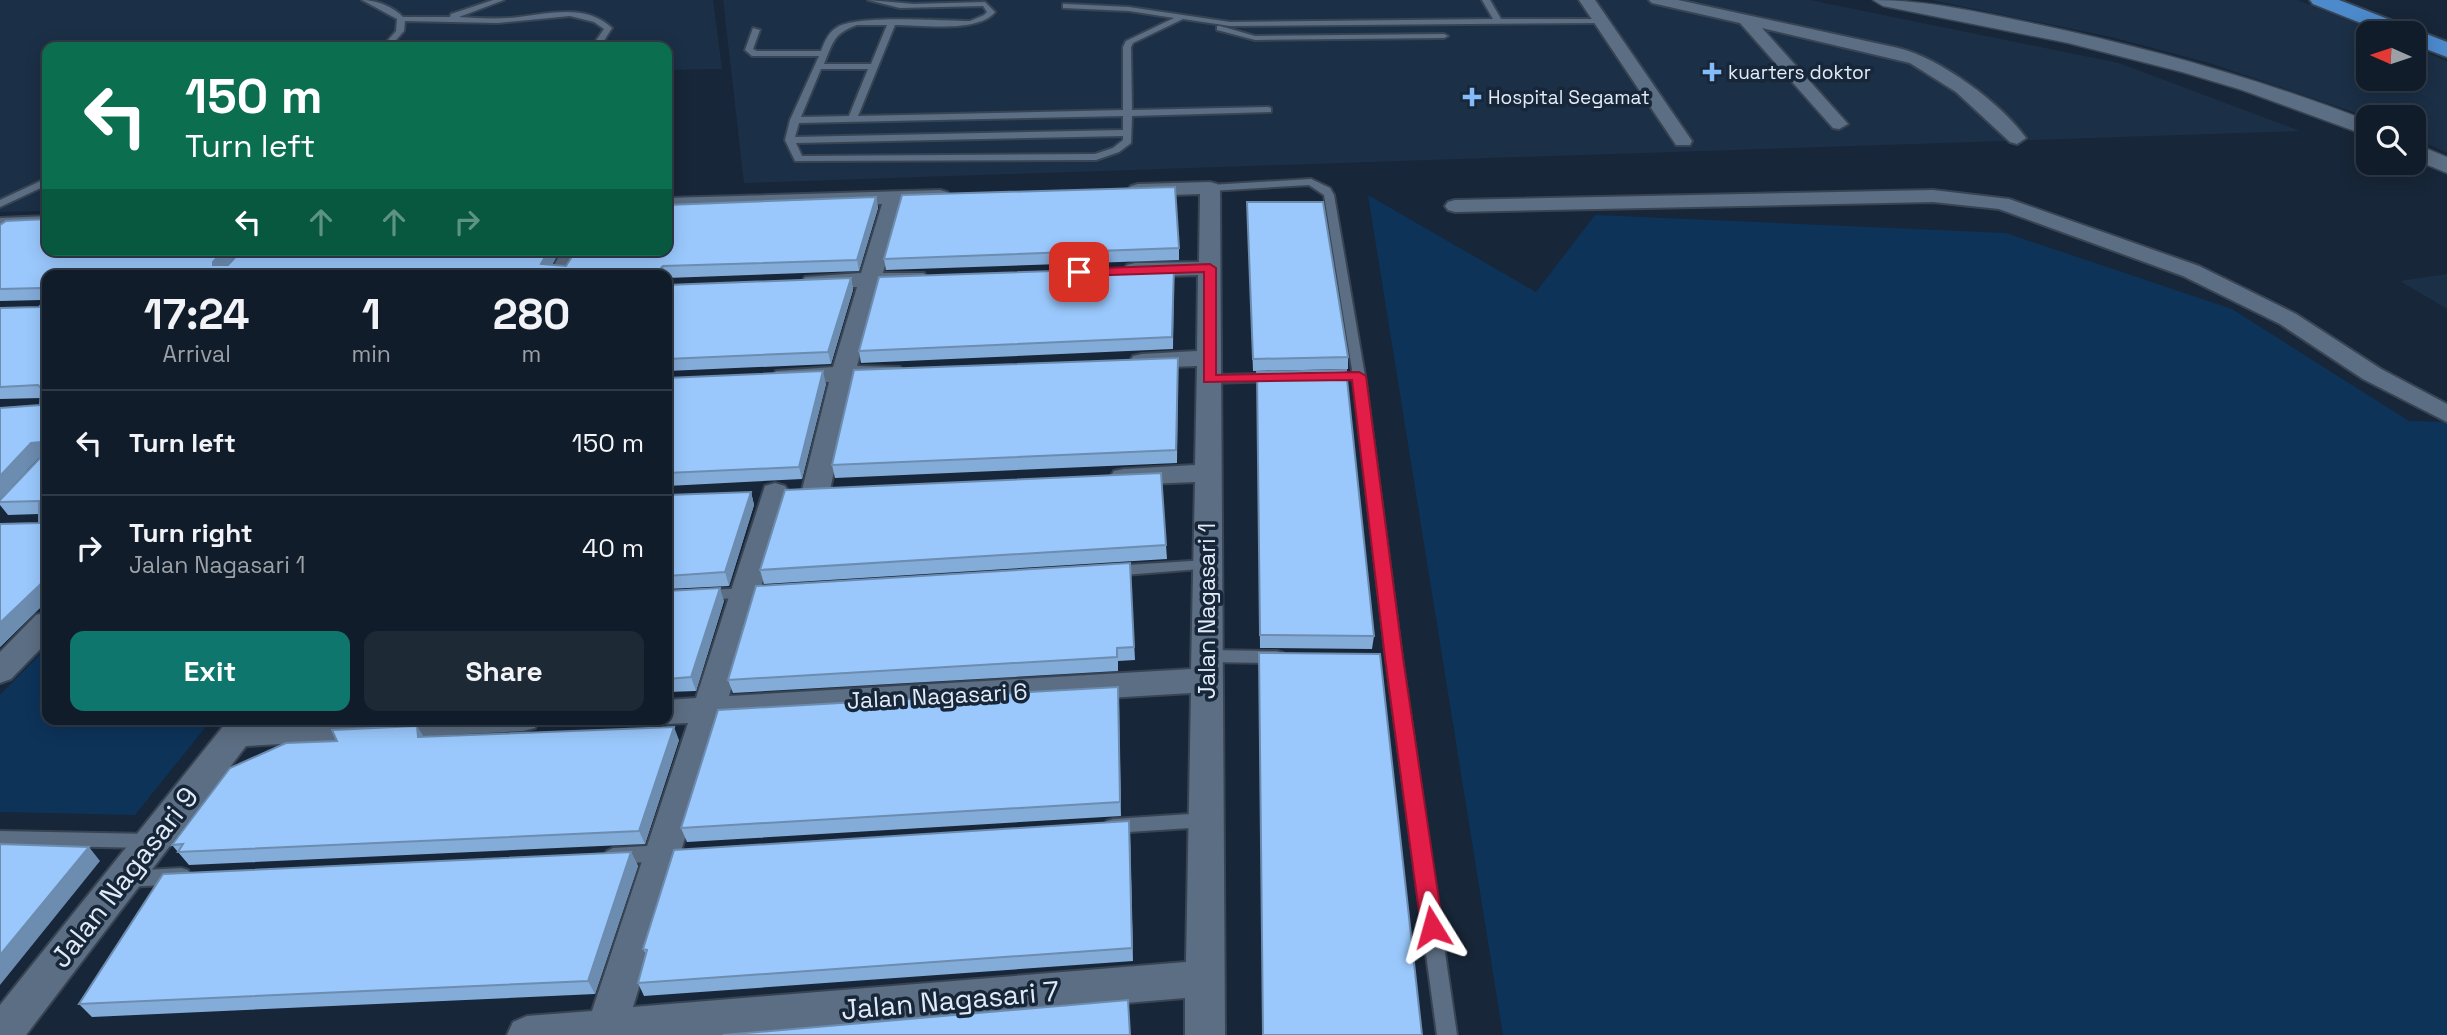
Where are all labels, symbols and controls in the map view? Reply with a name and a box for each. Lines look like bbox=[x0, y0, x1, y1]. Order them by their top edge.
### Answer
north arrow bbox=[2356, 21, 2426, 91]
map controls bbox=[2356, 21, 2426, 175]
place label: kuarters doktor bbox=[1728, 60, 1871, 85]
marker: kuarters doktor bbox=[1702, 62, 1722, 82]
text: 150 m bbox=[185, 65, 323, 127]
icon: left bbox=[70, 70, 161, 161]
place label: Hospital Segamat bbox=[1488, 85, 1650, 110]
marker: Hospital Segamat bbox=[1462, 87, 1482, 107]
button: search bbox=[2356, 105, 2426, 175]
text: Turn left bbox=[185, 126, 315, 166]
icon: left bbox=[229, 203, 267, 241]
icon: ahead bbox=[302, 203, 340, 241]
icon: ahead bbox=[375, 203, 413, 241]
icon: right bbox=[448, 203, 486, 241]
pin bbox=[1049, 242, 1109, 302]
icon: arrive bbox=[1060, 253, 1098, 291]
text: 17:24 bbox=[144, 288, 250, 341]
text: 1 bbox=[362, 288, 381, 341]
text: 280 bbox=[493, 288, 570, 341]
text: Arrival bbox=[163, 339, 231, 369]
text: min bbox=[351, 339, 391, 369]
text: m bbox=[522, 339, 541, 369]
icon: left bbox=[70, 424, 108, 462]
text: Turn left bbox=[129, 426, 236, 460]
text: 150 m bbox=[572, 426, 644, 460]
text: Turn right bbox=[129, 516, 253, 550]
street label: Jalan Nagasari 1 bbox=[1192, 523, 1222, 699]
icon: right bbox=[70, 529, 108, 567]
text: 40 m bbox=[582, 531, 644, 565]
text: Jalan Nagasari 1 bbox=[129, 550, 305, 580]
button: Exit bbox=[70, 631, 350, 711]
button: Share bbox=[364, 631, 644, 711]
street label: Jalan Nagasari 6 bbox=[846, 676, 1028, 716]
street label: Jalan Nagasari 9 bbox=[42, 779, 206, 975]
position arrow bbox=[1395, 890, 1469, 964]
street label: Jalan Nagasari 7 bbox=[839, 973, 1061, 1027]

